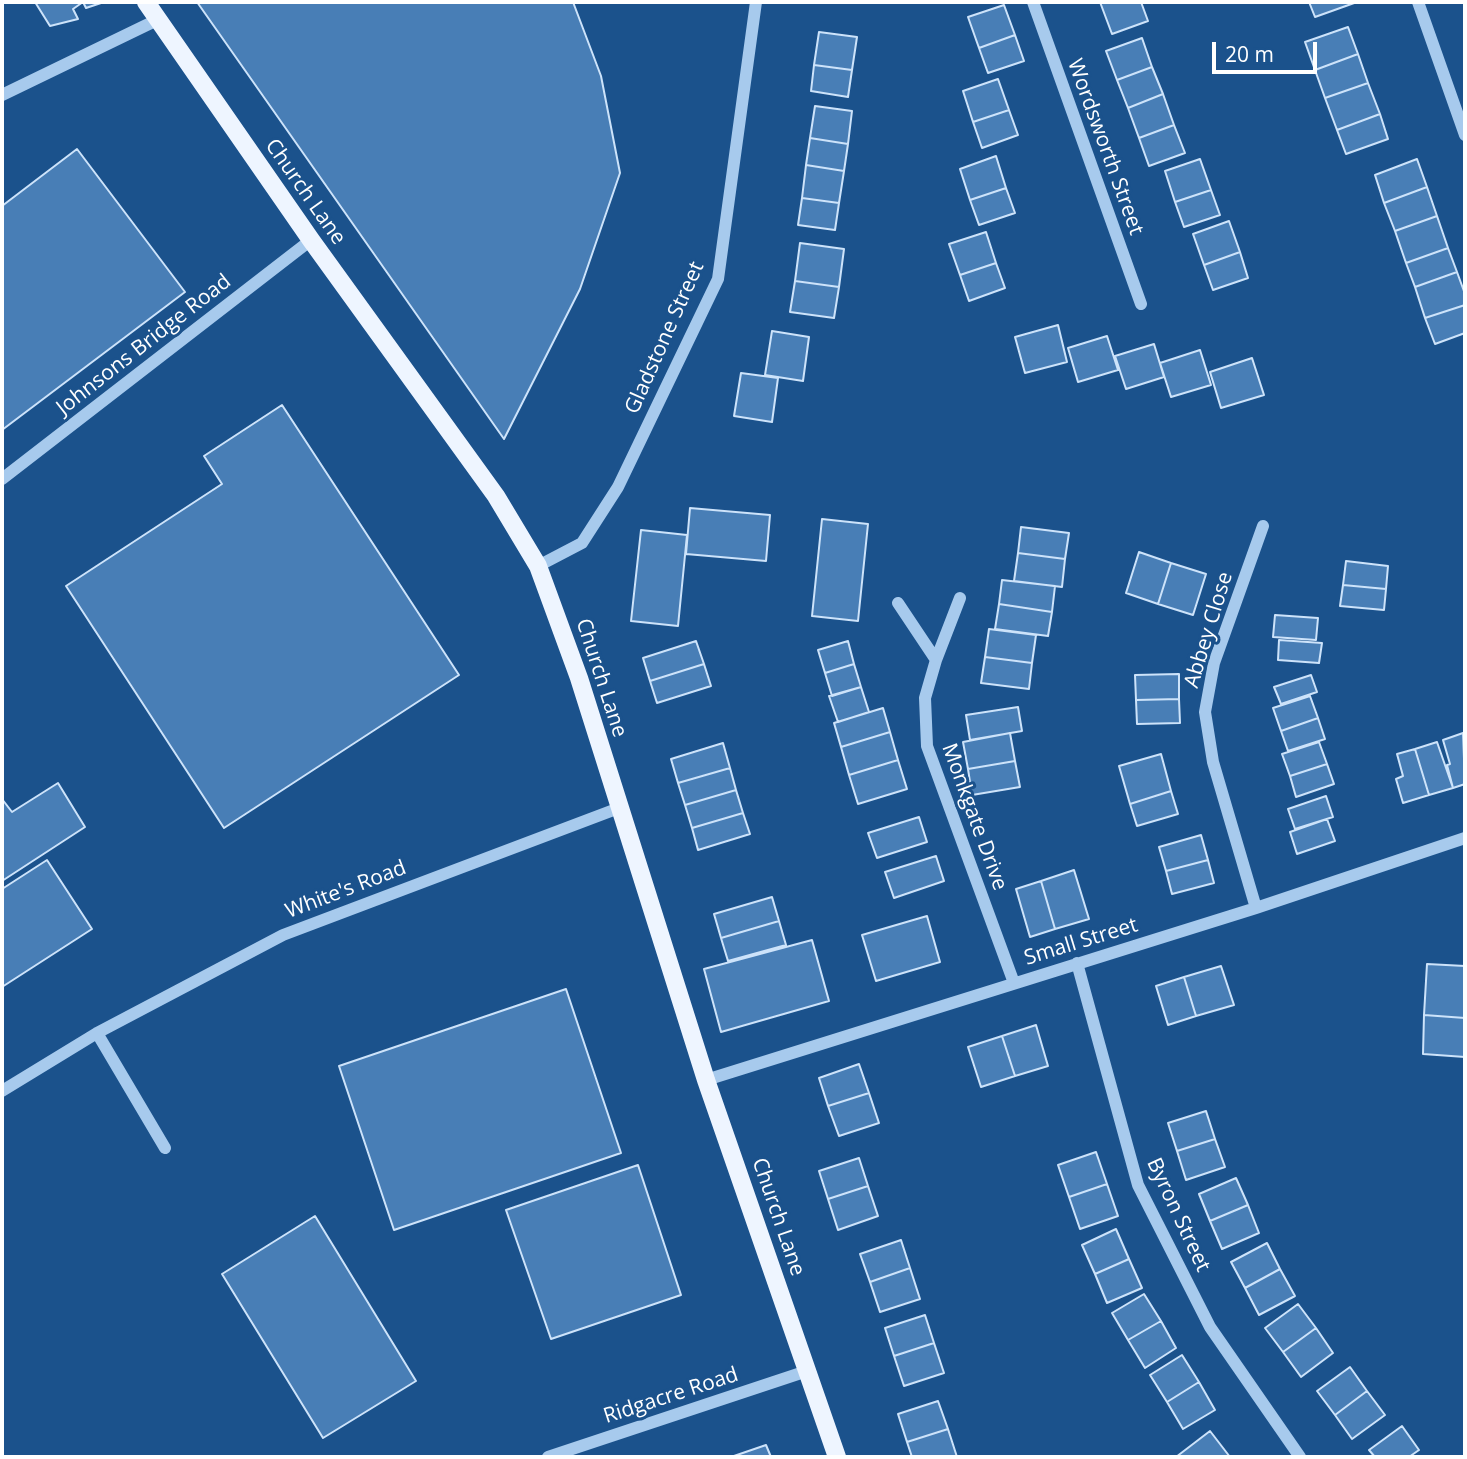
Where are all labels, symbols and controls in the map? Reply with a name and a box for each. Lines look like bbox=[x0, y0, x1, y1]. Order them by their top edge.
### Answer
scale bar bbox=[1215, 28, 1320, 72]
text: 20 m bbox=[1225, 40, 1274, 68]
street label: Wordsworth Street bbox=[1061, 56, 1149, 238]
street label: Church Lane bbox=[259, 134, 351, 250]
street label: Gladstone Street bbox=[620, 258, 710, 418]
street label: Johnsons Bridge Road bbox=[52, 269, 236, 421]
street label: Abbey Close bbox=[1179, 569, 1239, 691]
street label: Church Lane bbox=[570, 615, 632, 741]
street label: Monkgate Drive bbox=[936, 740, 1012, 894]
street label: White's Road bbox=[282, 855, 410, 925]
street label: Small Street bbox=[1021, 913, 1141, 971]
street label: Byron Street bbox=[1141, 1154, 1215, 1276]
street label: Church Lane bbox=[746, 1155, 810, 1279]
street label: Ridgacre Road bbox=[600, 1362, 742, 1430]

